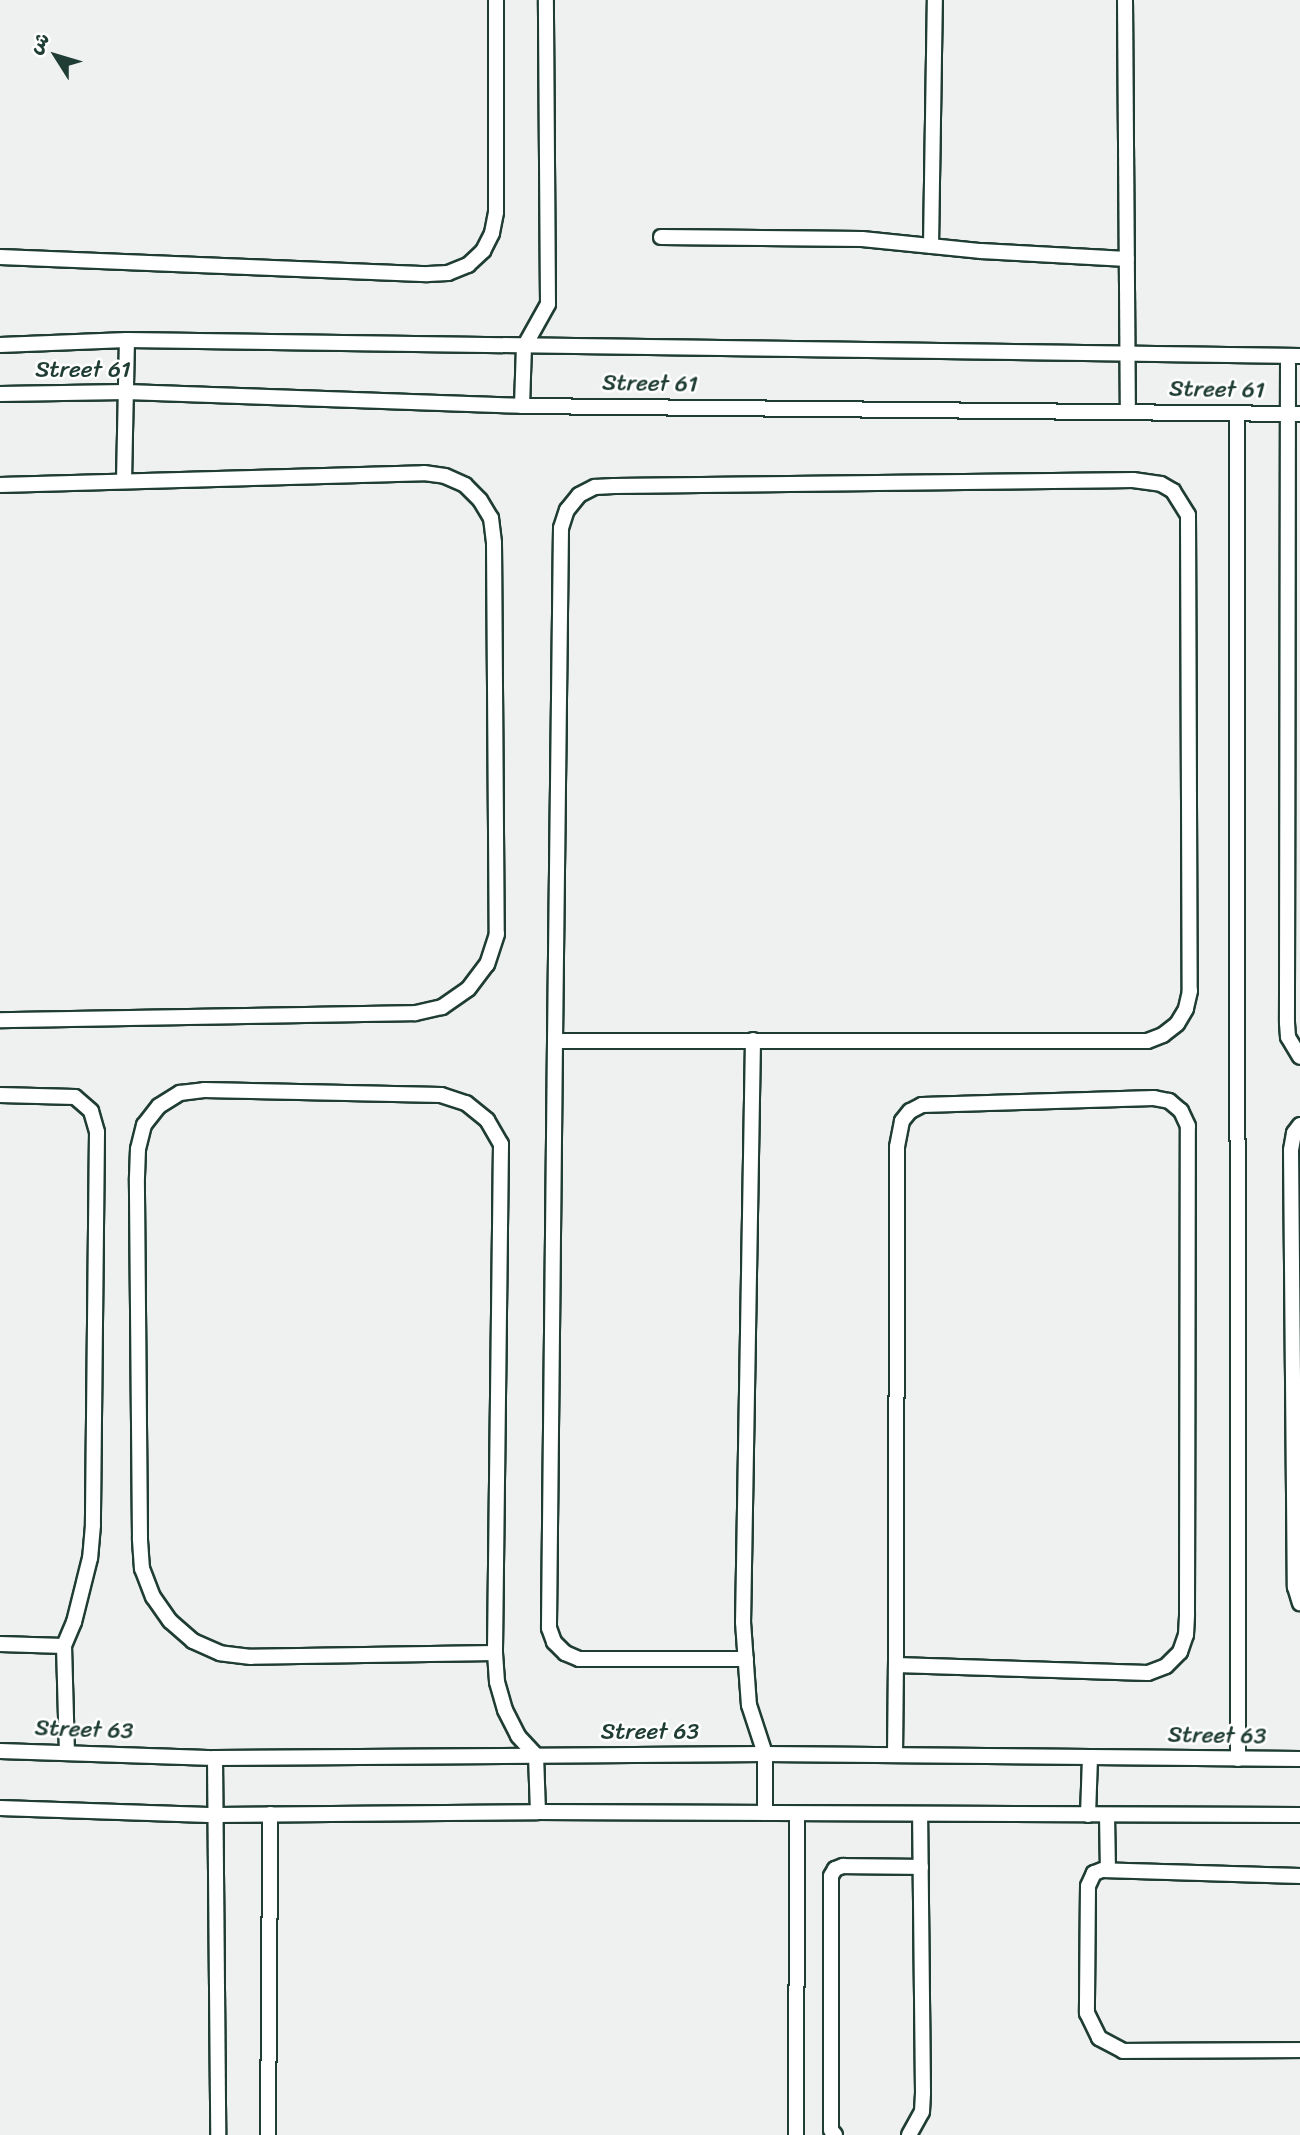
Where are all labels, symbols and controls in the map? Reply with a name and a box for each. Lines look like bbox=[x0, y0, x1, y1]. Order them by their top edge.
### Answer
north arrow bbox=[21, 21, 91, 91]
text: ش bbox=[19, 25, 58, 61]
street label: Street 61 bbox=[35, 356, 131, 384]
street label: Street 61 bbox=[602, 369, 698, 399]
street label: Street 61 bbox=[1169, 375, 1265, 405]
street label: Street 63 bbox=[34, 1714, 134, 1746]
street label: Street 63 bbox=[601, 1718, 699, 1746]
street label: Street 63 bbox=[1168, 1721, 1266, 1751]

